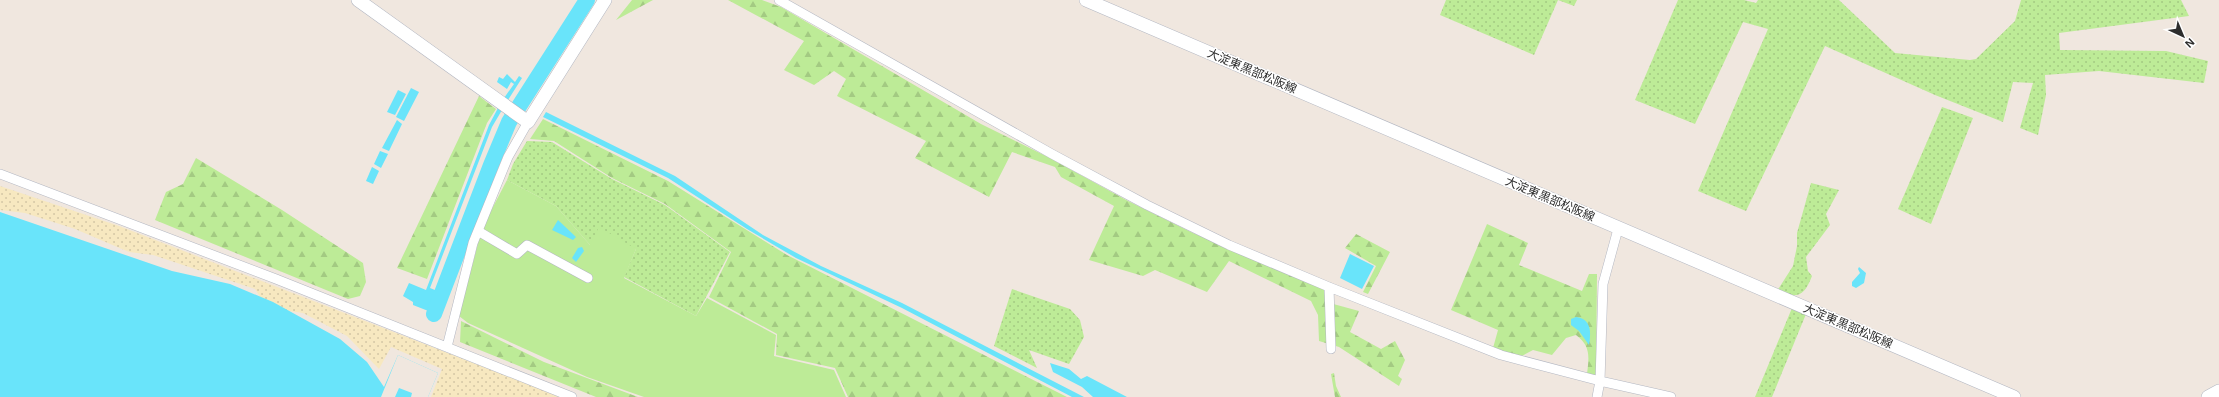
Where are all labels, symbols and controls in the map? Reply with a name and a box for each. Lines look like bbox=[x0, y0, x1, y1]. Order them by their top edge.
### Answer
north arrow bbox=[2163, 16, 2203, 56]
text: N bbox=[2183, 36, 2197, 50]
street label: 大淀東黒部松阪線 bbox=[1205, 46, 1299, 96]
street label: 大淀東黒部松阪線 bbox=[1503, 174, 1597, 224]
street label: 大淀東黒部松阪線 bbox=[1801, 301, 1895, 351]

